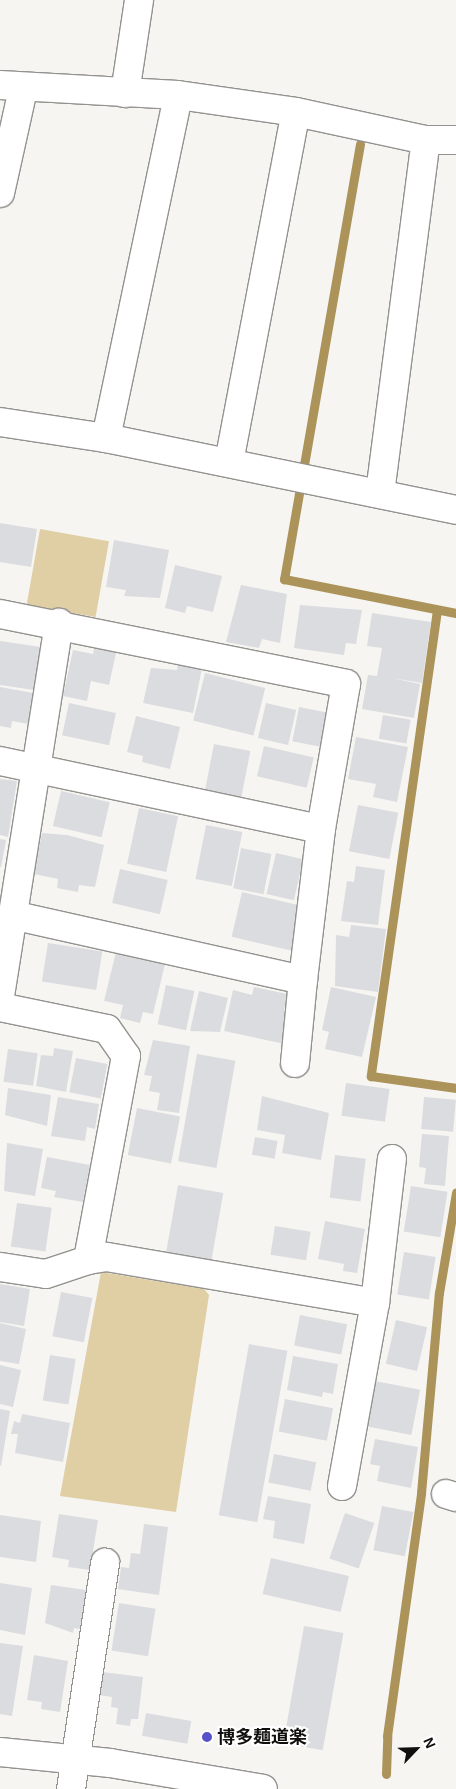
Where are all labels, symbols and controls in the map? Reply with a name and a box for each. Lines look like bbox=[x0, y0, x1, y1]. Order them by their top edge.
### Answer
north arrow bbox=[391, 1724, 441, 1774]
place label: 博多麺道楽 bbox=[217, 1726, 307, 1748]
marker: 博多麺道楽 bbox=[201, 1731, 213, 1743]
text: N bbox=[420, 1735, 439, 1751]

